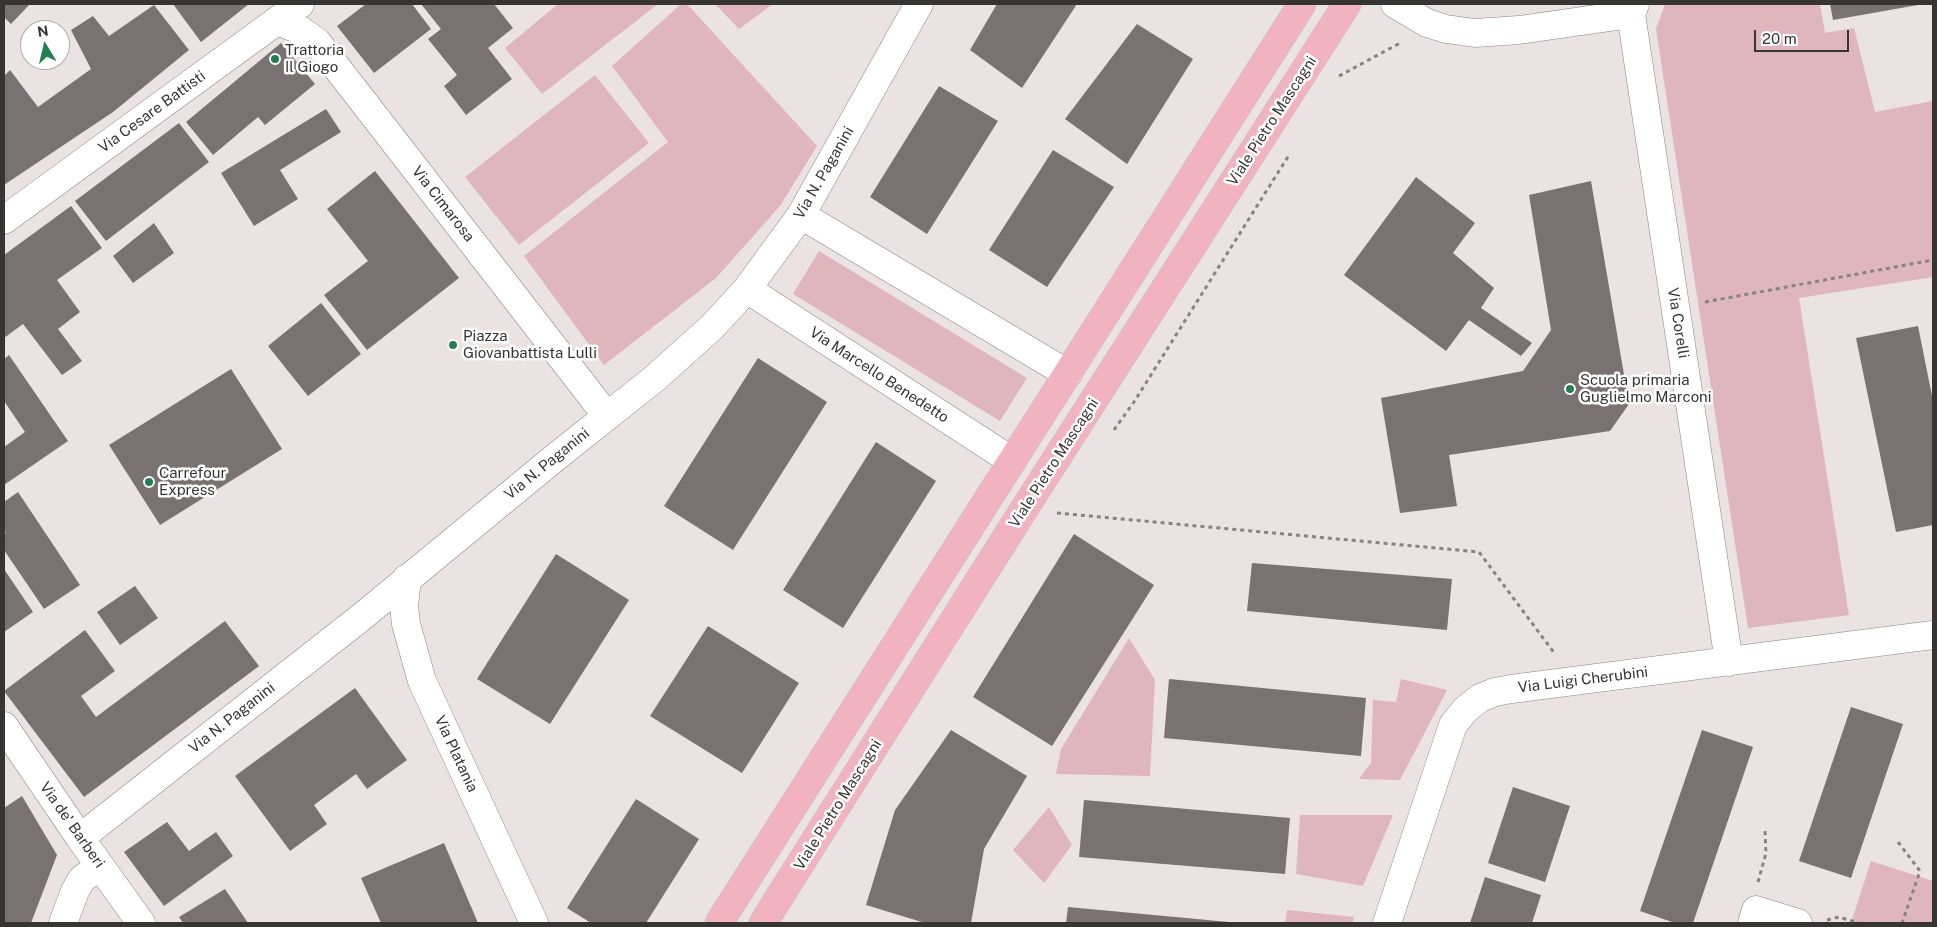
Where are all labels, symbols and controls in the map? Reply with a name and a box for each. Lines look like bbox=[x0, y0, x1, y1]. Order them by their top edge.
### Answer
north arrow bbox=[20, 20, 70, 70]
scale bar bbox=[1757, 20, 1852, 52]
text: N bbox=[36, 22, 49, 40]
text: 20 m bbox=[1762, 30, 1797, 47]
place label: Trattoria Il Giogo bbox=[285, 41, 344, 76]
marker: Trattoria Il Giogo bbox=[269, 53, 281, 65]
street label: Viale Pietro Mascagni bbox=[1223, 53, 1321, 189]
street label: Via Cesare Battisti bbox=[95, 67, 209, 157]
street label: Via N. Paganini bbox=[790, 123, 858, 223]
street label: Via Cimarosa bbox=[408, 163, 478, 245]
street label: Via Corelli bbox=[1664, 286, 1692, 360]
street label: Via Marcello Benedetto bbox=[806, 323, 952, 427]
place label: Piazza Giovanbattista Lulli bbox=[463, 327, 597, 362]
marker: Piazza Giovanbattista Lulli bbox=[447, 339, 459, 351]
place label: Scuola primaria Guglielmo Marconi bbox=[1580, 371, 1711, 406]
marker: Scuola primaria Guglielmo Marconi bbox=[1564, 383, 1576, 395]
street label: Viale Pietro Mascagni bbox=[1005, 395, 1103, 531]
street label: Via N. Paganini bbox=[501, 424, 593, 504]
place label: Carrefour Express bbox=[159, 464, 226, 499]
marker: Carrefour Express bbox=[143, 476, 155, 488]
street label: Via Luigi Cherubini bbox=[1517, 663, 1649, 697]
street label: Via N. Paganini bbox=[185, 679, 279, 757]
street label: Via Platania bbox=[430, 713, 482, 795]
street label: Viale Pietro Mascagni bbox=[790, 736, 886, 874]
street label: Via de' Barberi bbox=[36, 779, 108, 871]

